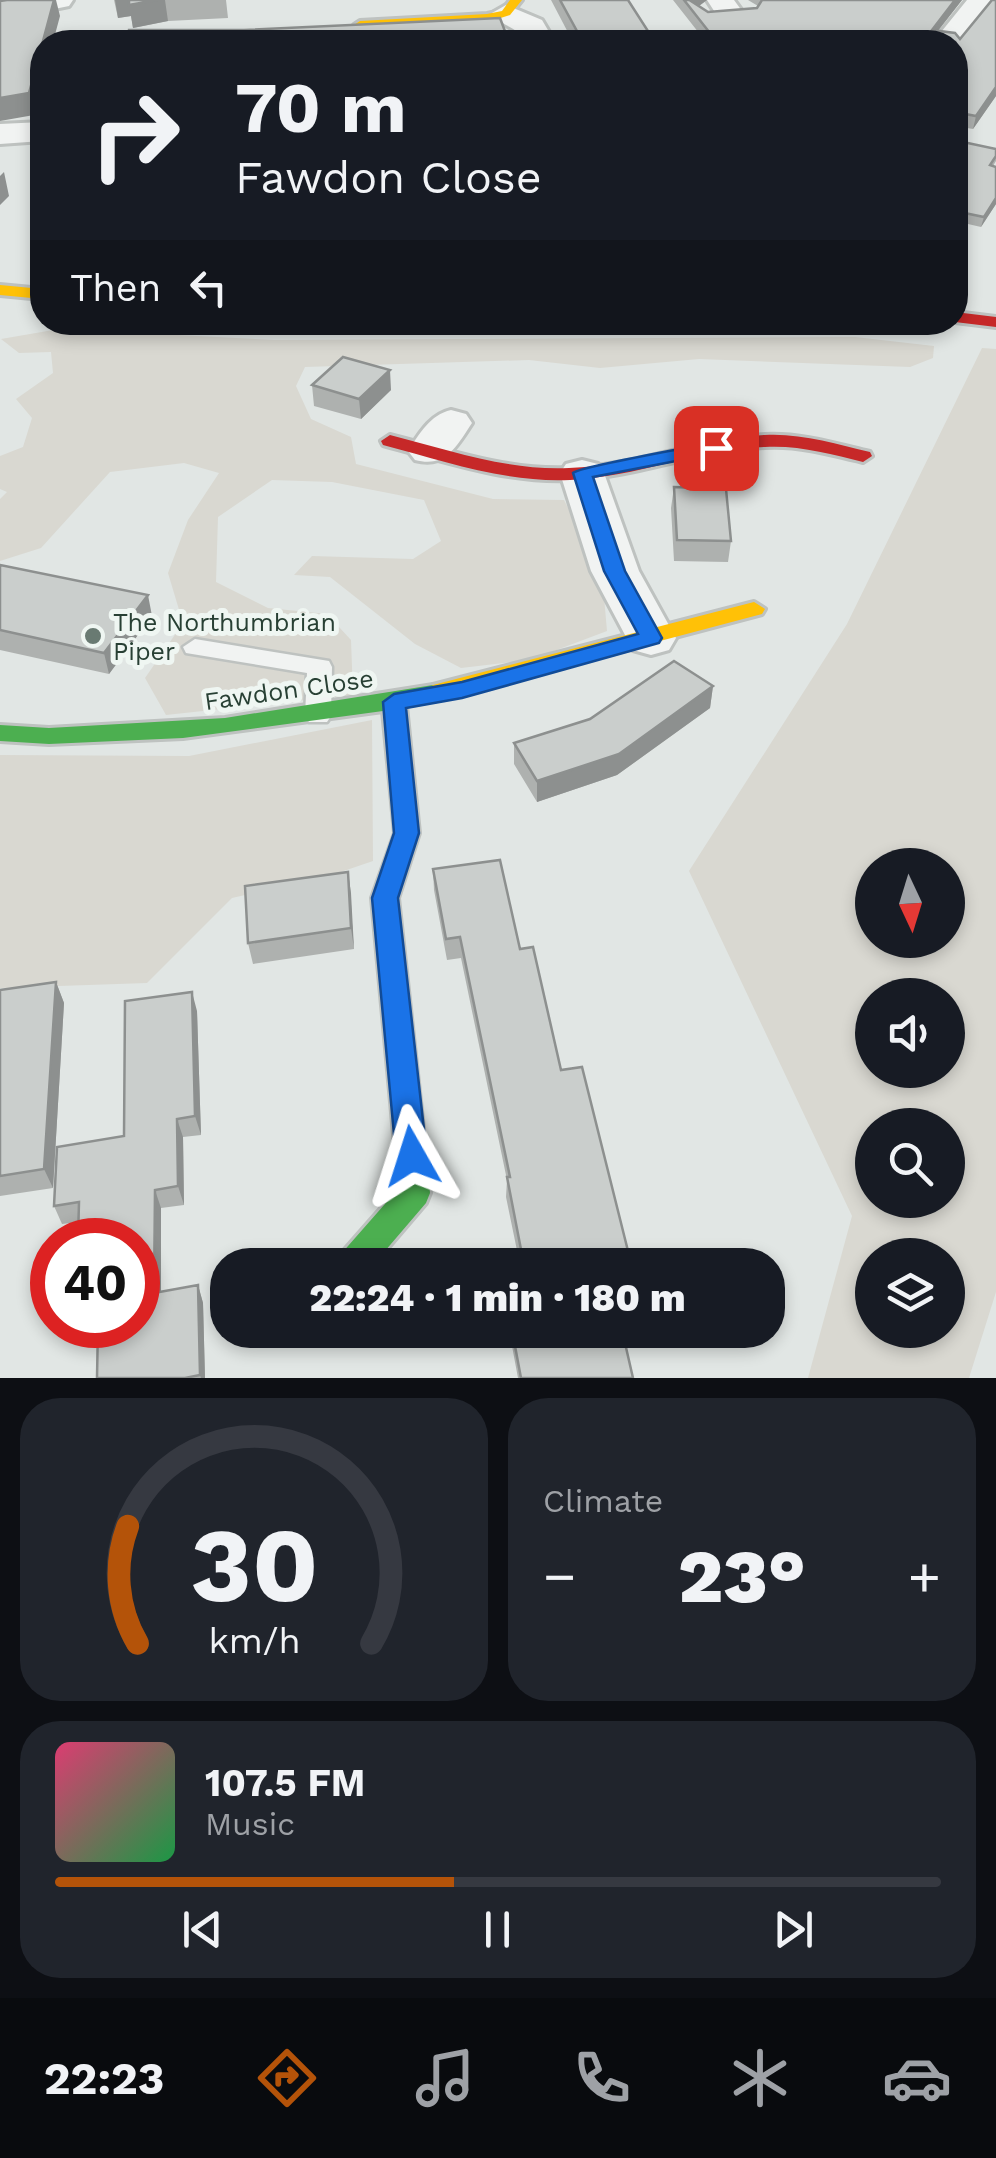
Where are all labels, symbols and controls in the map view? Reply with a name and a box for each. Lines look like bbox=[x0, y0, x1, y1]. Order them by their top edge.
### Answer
text: 70 m bbox=[235, 67, 407, 149]
icon: right bbox=[70, 70, 200, 200]
text: Fawdon Close bbox=[235, 151, 542, 204]
icon: left bbox=[181, 260, 236, 315]
text: Then bbox=[70, 266, 161, 310]
pin bbox=[674, 406, 759, 491]
icon: arrive bbox=[689, 421, 744, 476]
place label: The Northumbrian Piper bbox=[113, 608, 336, 666]
marker: The Northumbrian Piper bbox=[82, 625, 104, 647]
street label: Fawdon Close bbox=[203, 664, 375, 716]
north arrow bbox=[855, 848, 965, 958]
map controls bbox=[855, 848, 965, 1348]
button: sound bbox=[855, 978, 965, 1088]
position arrow bbox=[360, 1104, 464, 1208]
button: search bbox=[855, 1108, 965, 1218]
speed limit sign: 40 bbox=[30, 1218, 160, 1348]
button: layers bbox=[855, 1238, 965, 1348]
text: 22:24 · 1 min · 180 m bbox=[309, 1276, 686, 1320]
text: Climate bbox=[543, 1482, 663, 1520]
text: 30 bbox=[190, 1504, 318, 1626]
text: 23° bbox=[678, 1532, 806, 1620]
text: − bbox=[543, 1544, 576, 1608]
text: + bbox=[908, 1544, 941, 1608]
text: km/h bbox=[208, 1620, 300, 1662]
text: 107.5 FM bbox=[205, 1761, 365, 1805]
text: Music bbox=[205, 1805, 295, 1843]
icon: previous bbox=[175, 1902, 230, 1957]
icon: pause bbox=[470, 1902, 525, 1957]
icon: next bbox=[766, 1902, 821, 1957]
icon: directions bbox=[252, 2043, 322, 2113]
icon: music bbox=[410, 2043, 480, 2113]
icon: phone bbox=[567, 2043, 637, 2113]
icon: climate bbox=[725, 2043, 795, 2113]
icon: car bbox=[882, 2043, 952, 2113]
text: 22:23 bbox=[44, 2052, 165, 2105]

